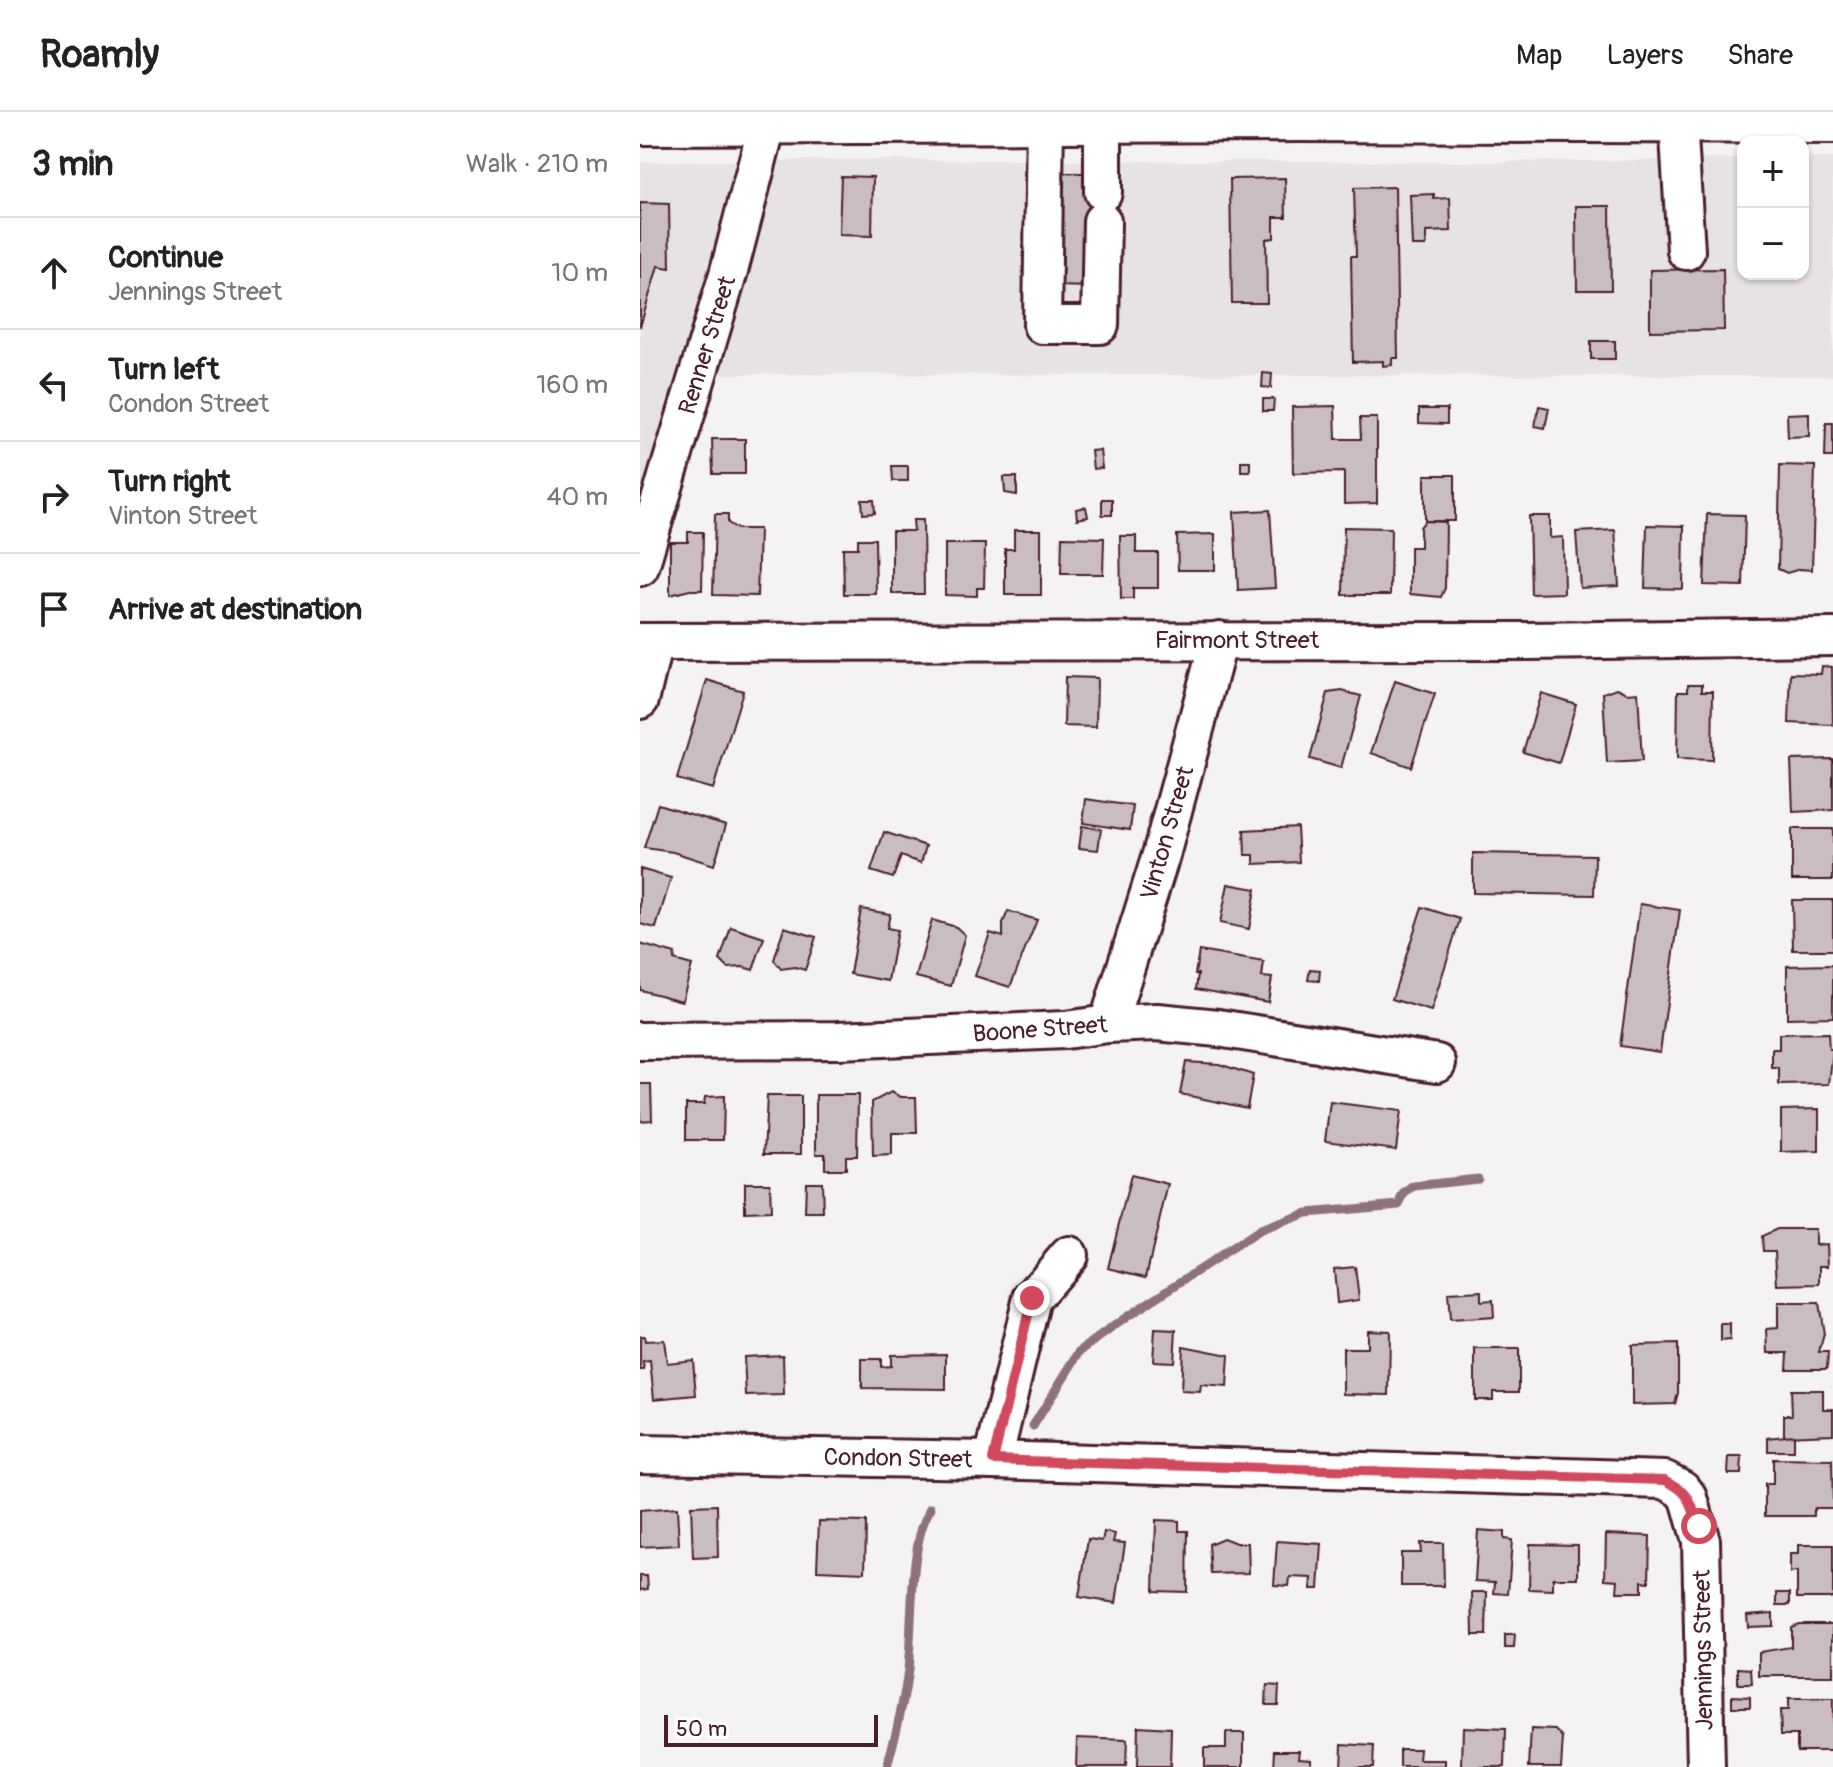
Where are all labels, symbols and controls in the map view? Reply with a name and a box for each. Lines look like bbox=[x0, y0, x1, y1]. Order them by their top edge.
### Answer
text: Roamly bbox=[40, 31, 159, 79]
text: Map bbox=[1516, 38, 1562, 73]
text: Layers bbox=[1606, 38, 1683, 73]
text: Share bbox=[1727, 38, 1793, 73]
map controls bbox=[1737, 136, 1809, 280]
button: + bbox=[1737, 136, 1809, 208]
text: 3 min bbox=[32, 143, 114, 186]
text: Walk · 210 m bbox=[466, 148, 608, 180]
button: − bbox=[1737, 208, 1809, 280]
text: Continue bbox=[108, 239, 223, 276]
icon: ahead bbox=[32, 251, 76, 295]
text: 10 m bbox=[551, 257, 608, 289]
street label: Renner Street bbox=[673, 272, 742, 418]
text: Jennings Street bbox=[108, 276, 282, 308]
text: Turn left bbox=[108, 351, 219, 388]
icon: left bbox=[32, 363, 76, 407]
text: 160 m bbox=[536, 369, 608, 401]
text: Condon Street bbox=[108, 388, 269, 420]
text: Turn right bbox=[108, 463, 231, 500]
icon: right bbox=[32, 475, 76, 519]
text: 40 m bbox=[546, 481, 608, 513]
text: Vinton Street bbox=[108, 500, 257, 532]
icon: arrive bbox=[32, 587, 76, 631]
text: Arrive at destination bbox=[108, 591, 362, 628]
street label: Fairmont Street bbox=[1155, 626, 1319, 655]
street label: Vinton Street bbox=[1135, 763, 1201, 903]
street label: Boone Street bbox=[972, 1010, 1109, 1049]
route end bbox=[1014, 1280, 1050, 1316]
street label: Condon Street bbox=[823, 1443, 973, 1474]
route start bbox=[1681, 1508, 1717, 1544]
street label: Jennings Street bbox=[1688, 1569, 1719, 1731]
scale bar bbox=[664, 1711, 878, 1747]
text: 50 m bbox=[676, 1715, 727, 1743]

